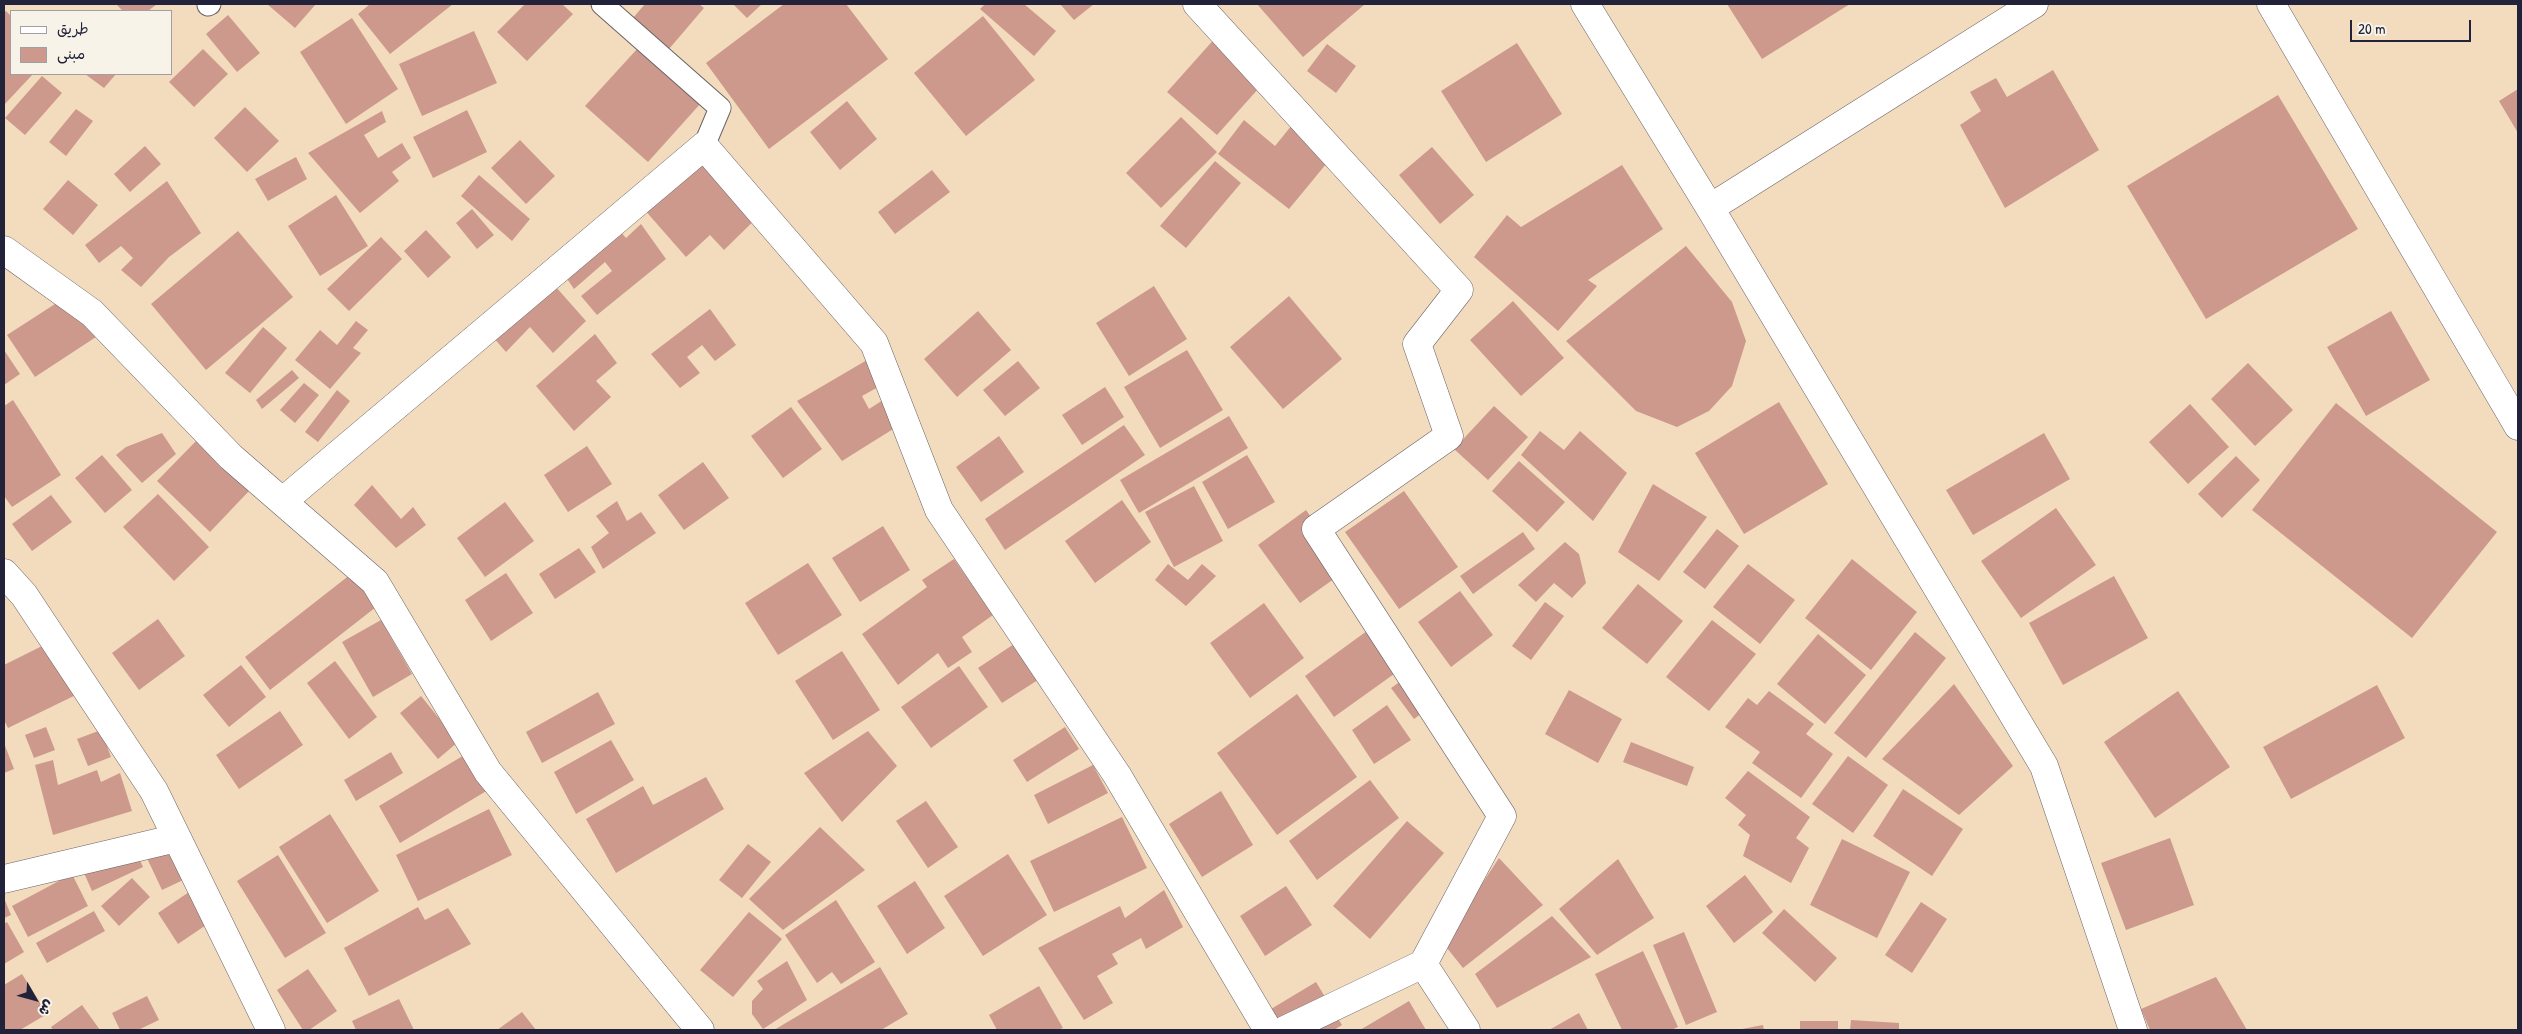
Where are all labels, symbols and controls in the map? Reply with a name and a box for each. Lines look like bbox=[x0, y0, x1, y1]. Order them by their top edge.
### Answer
legend bbox=[10, 10, 172, 75]
scale bar bbox=[2352, 10, 2473, 42]
text: طريق bbox=[57, 18, 89, 39]
text: 20 m bbox=[2358, 18, 2385, 39]
text: مبنى bbox=[57, 43, 85, 64]
north arrow bbox=[10, 974, 60, 1024]
text: ش bbox=[35, 997, 59, 1020]

